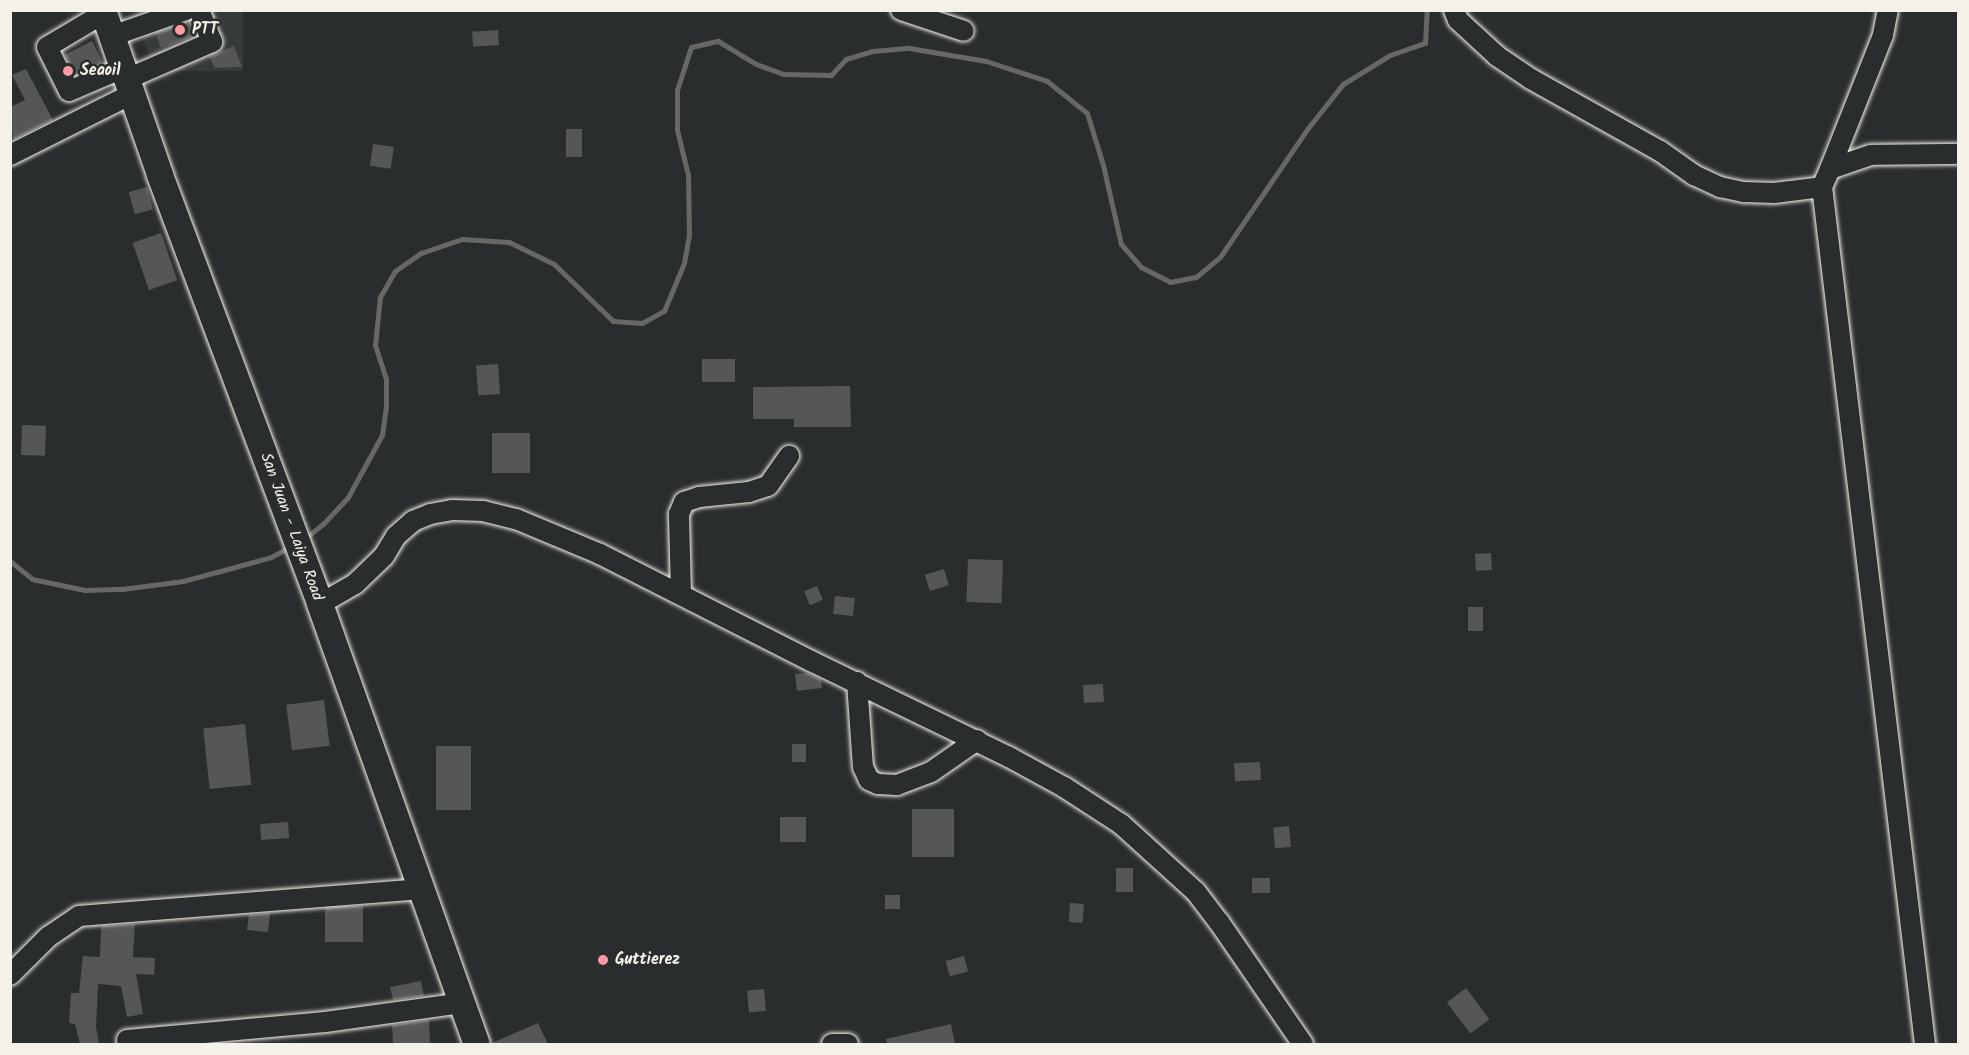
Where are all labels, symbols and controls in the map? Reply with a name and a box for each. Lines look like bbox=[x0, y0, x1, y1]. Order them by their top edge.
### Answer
place label: PTT bbox=[192, 20, 218, 40]
marker: PTT bbox=[173, 23, 187, 37]
place label: Seaoil bbox=[80, 61, 121, 81]
marker: Seaoil bbox=[61, 64, 75, 78]
street label: San Juan - Laiya Road bbox=[255, 450, 327, 604]
place label: Guttierez bbox=[615, 950, 680, 970]
marker: Guttierez bbox=[596, 953, 610, 967]

